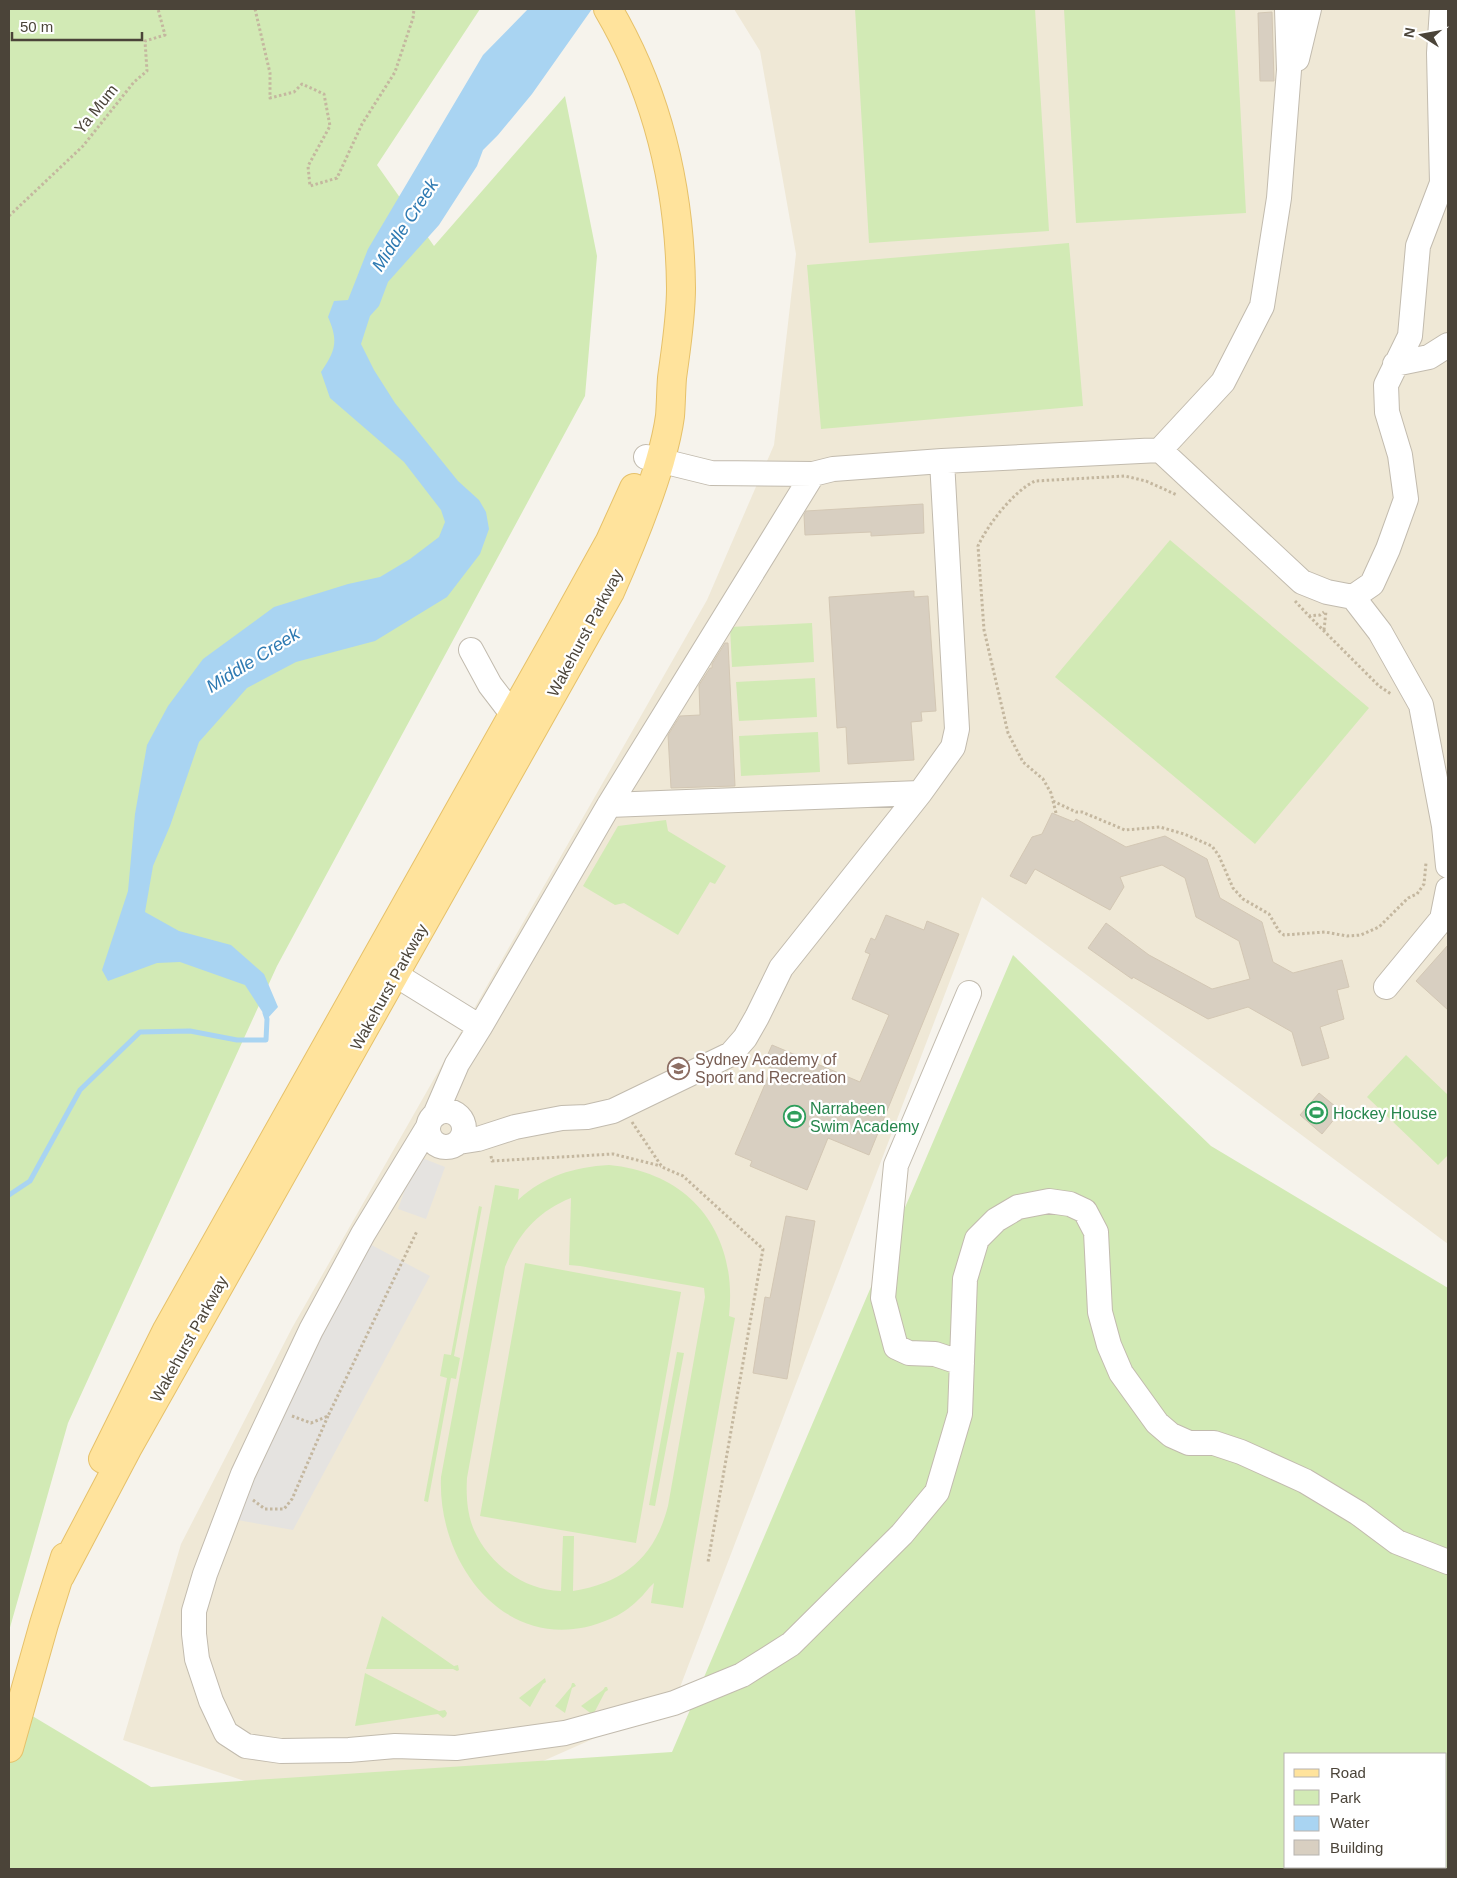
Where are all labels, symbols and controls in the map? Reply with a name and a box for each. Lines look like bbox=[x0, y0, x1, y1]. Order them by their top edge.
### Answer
scale bar bbox=[12, 10, 142, 42]
north arrow bbox=[1397, 10, 1447, 60]
text: 50 m bbox=[20, 18, 53, 35]
text: N bbox=[1400, 26, 1418, 39]
street label: Ya Mum bbox=[71, 81, 121, 137]
water label: Middle Creek bbox=[368, 174, 443, 275]
street label: Wakehurst Parkway bbox=[544, 566, 626, 700]
water label: Middle Creek bbox=[203, 623, 304, 697]
street label: Wakehurst Parkway bbox=[347, 921, 431, 1053]
place label: Sydney Academy of Sport and Recreation bbox=[695, 1051, 846, 1086]
school or university icon: Sydney Academy of Sport and Recreation bbox=[667, 1056, 691, 1080]
place label: Narrabeen Swim Academy bbox=[810, 1100, 919, 1135]
sports icon: Hockey House bbox=[1305, 1101, 1329, 1125]
sports icon: Narrabeen Swim Academy bbox=[782, 1105, 806, 1129]
place label: Hockey House bbox=[1333, 1105, 1437, 1122]
street label: Wakehurst Parkway bbox=[147, 1273, 231, 1405]
legend bbox=[1284, 1753, 1447, 1868]
text: Road bbox=[1330, 1764, 1366, 1781]
text: Park bbox=[1330, 1789, 1361, 1806]
text: Water bbox=[1330, 1814, 1369, 1831]
text: Building bbox=[1330, 1839, 1383, 1856]

